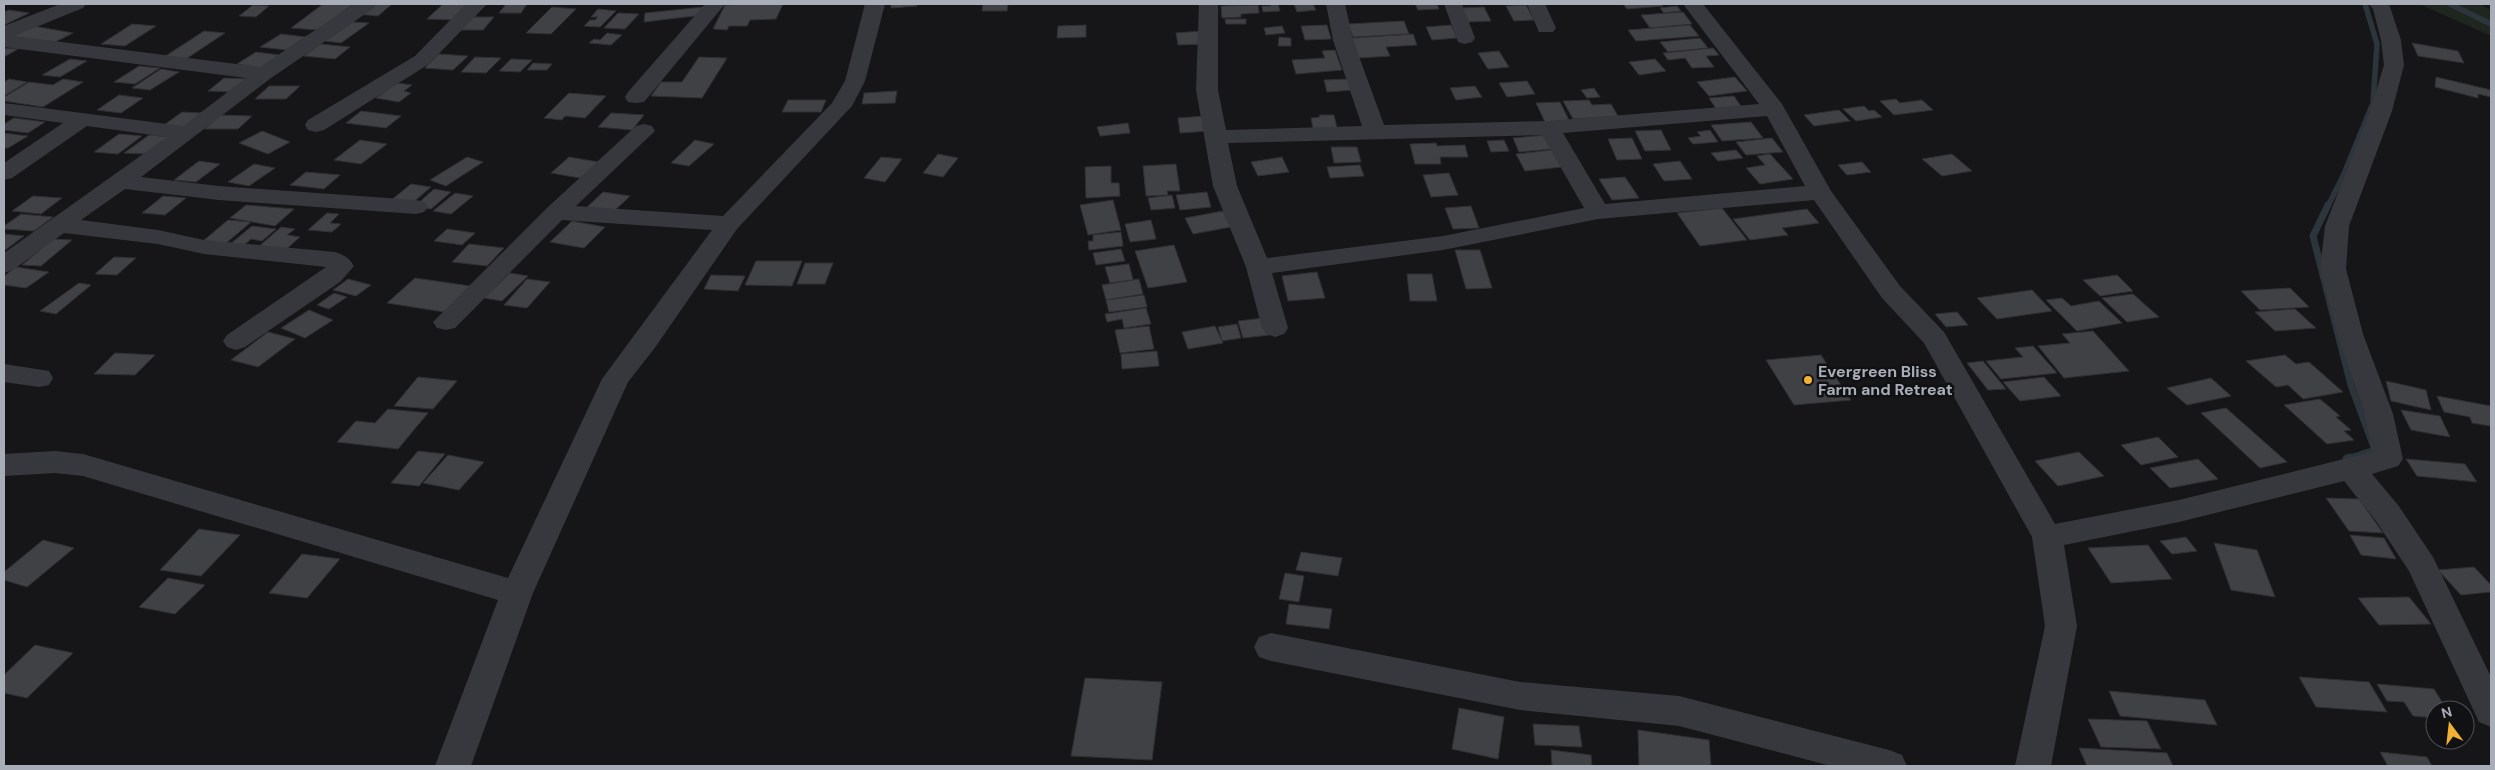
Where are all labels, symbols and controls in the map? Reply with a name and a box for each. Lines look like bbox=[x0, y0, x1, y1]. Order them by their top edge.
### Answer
place label: Evergreen Bliss Farm and Retreat bbox=[1818, 361, 1953, 400]
marker: Evergreen Bliss Farm and Retreat bbox=[1802, 374, 1814, 386]
north arrow bbox=[2425, 700, 2475, 750]
text: N bbox=[2439, 702, 2454, 722]

